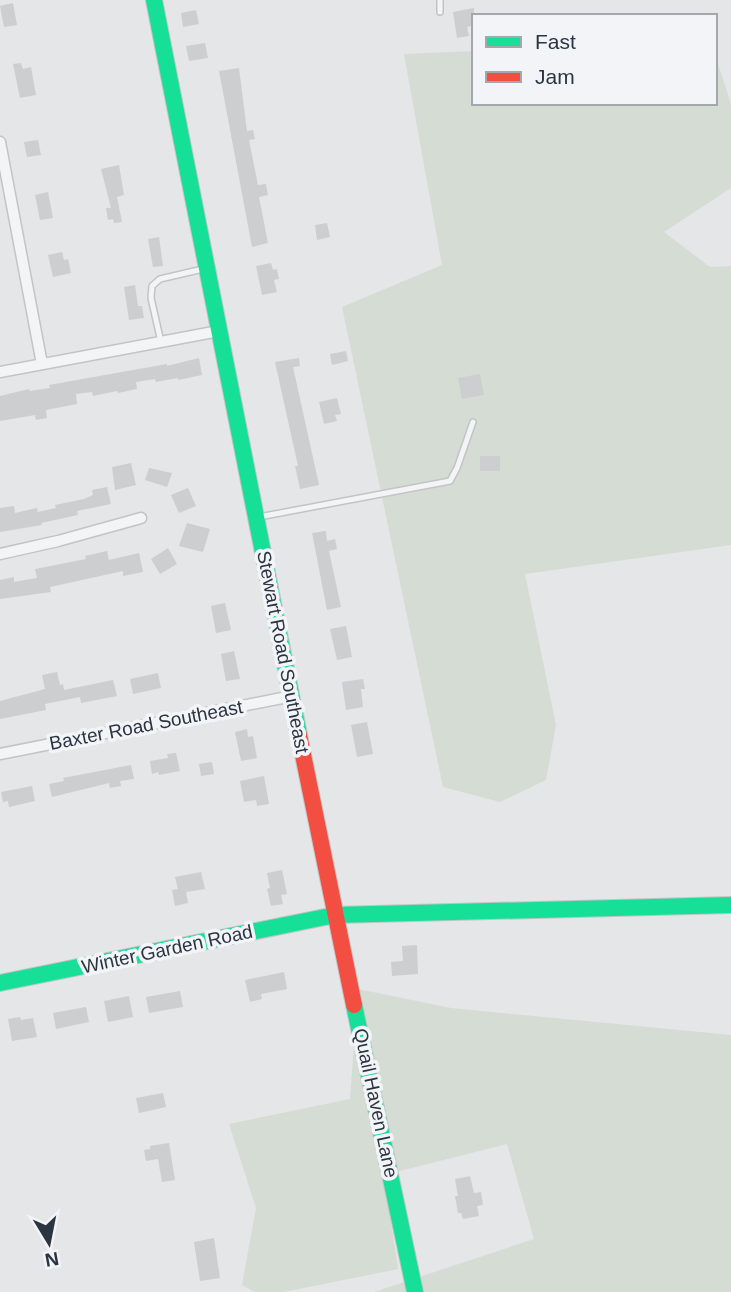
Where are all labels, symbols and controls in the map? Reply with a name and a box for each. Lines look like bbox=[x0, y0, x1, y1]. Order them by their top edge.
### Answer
legend bbox=[472, 14, 717, 105]
text: Fast bbox=[535, 30, 576, 53]
text: Jam bbox=[535, 65, 575, 88]
street label: Stewart Road Southeast bbox=[253, 549, 313, 756]
street label: Baxter Road Southeast bbox=[48, 696, 245, 754]
street label: Winter Garden Road bbox=[80, 921, 254, 977]
street label: Quail Haven Lane bbox=[350, 1026, 402, 1180]
north arrow bbox=[14, 1208, 84, 1278]
text: N bbox=[43, 1248, 60, 1271]

